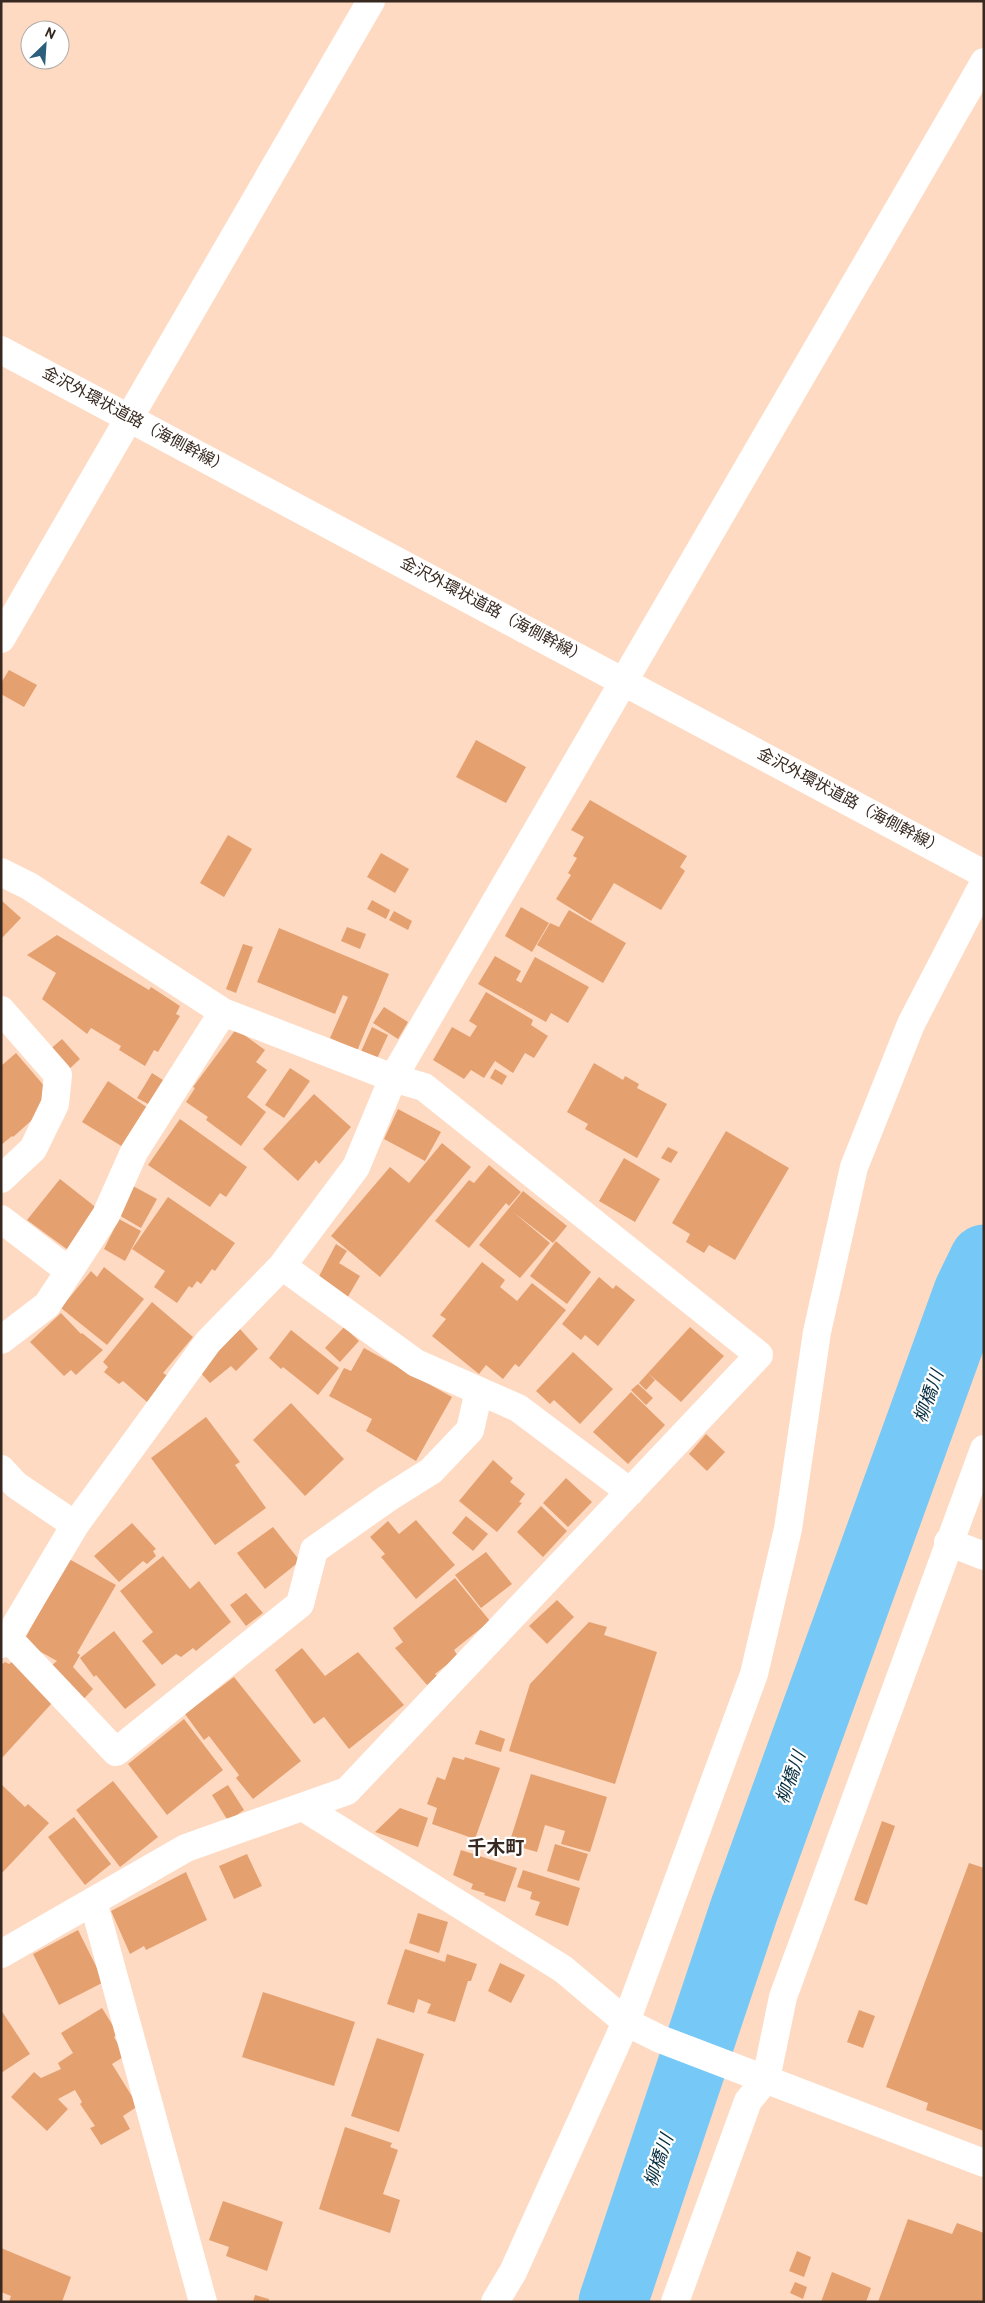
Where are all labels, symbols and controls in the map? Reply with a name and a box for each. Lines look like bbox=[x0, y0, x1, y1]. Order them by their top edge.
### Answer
north arrow bbox=[20, 20, 70, 70]
text: N bbox=[42, 25, 58, 44]
street label: 金沢外環状道路（海側幹線） bbox=[38, 363, 232, 479]
street label: 金沢外環状道路（海側幹線） bbox=[396, 553, 590, 669]
street label: 金沢外環状道路（海側幹線） bbox=[753, 744, 947, 860]
water label: 柳橋川 bbox=[910, 1366, 951, 1426]
water label: 柳橋川 bbox=[772, 1747, 813, 1807]
district label: 千木町 bbox=[467, 1837, 525, 1861]
water label: 柳橋川 bbox=[640, 2130, 680, 2190]

